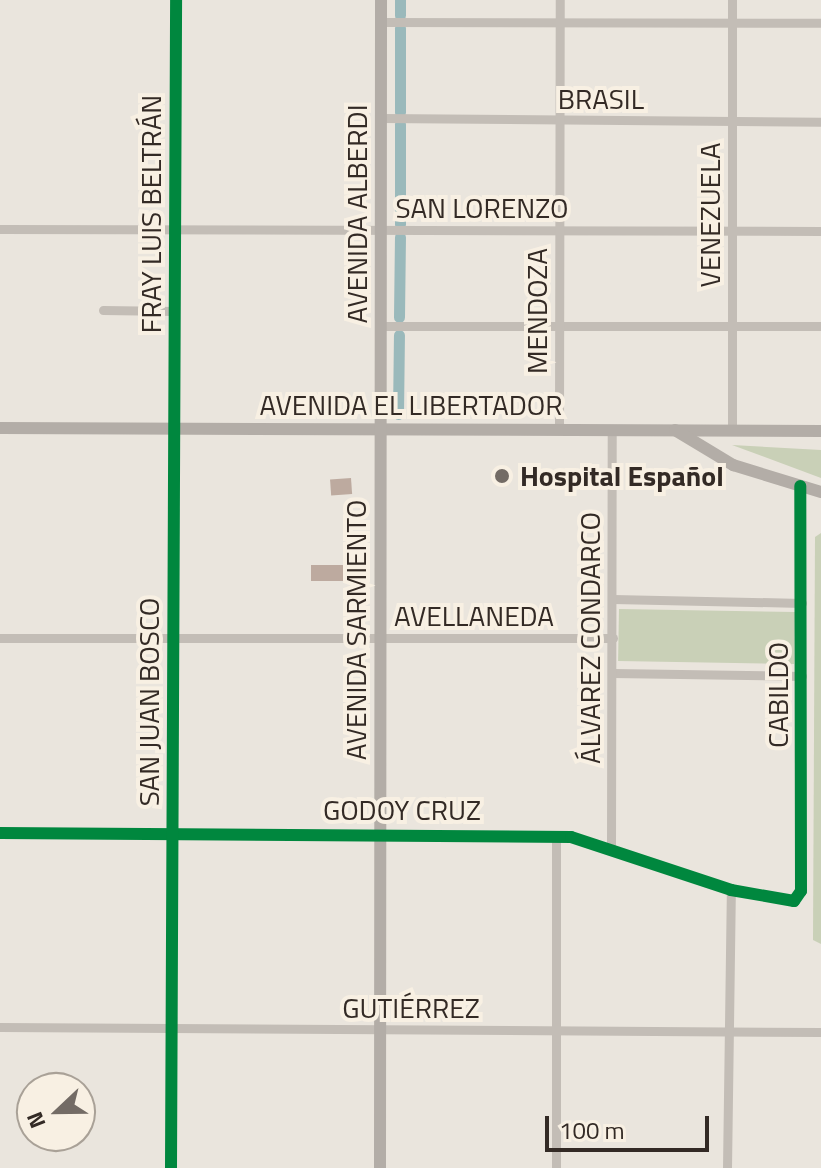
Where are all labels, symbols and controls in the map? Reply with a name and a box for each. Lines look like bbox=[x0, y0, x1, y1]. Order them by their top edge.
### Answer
street label: BRASIL bbox=[558, 82, 644, 116]
street label: FRAY LUIS BELTRÁN bbox=[134, 95, 168, 333]
street label: AVENIDA ALBERDI bbox=[340, 104, 374, 324]
street label: VENEZUELA bbox=[693, 143, 727, 287]
street label: SAN LORENZO bbox=[395, 191, 569, 225]
street label: MENDOZA bbox=[520, 248, 554, 374]
street label: AVENIDA EL LIBERTADOR bbox=[260, 388, 562, 422]
place label: Hospital Español bbox=[520, 459, 724, 493]
marker: Hospital Español bbox=[491, 465, 513, 487]
street label: AVENIDA SARMIENTO bbox=[339, 500, 373, 760]
street label: ÁLVAREZ CONDARCO bbox=[573, 512, 607, 764]
street label: SAN JUAN BOSCO bbox=[132, 598, 166, 806]
street label: AVELLANEDA bbox=[394, 599, 554, 633]
street label: CABILDO bbox=[761, 642, 795, 748]
street label: GODOY CRUZ bbox=[323, 793, 481, 827]
street label: GUTIÉRREZ bbox=[342, 991, 480, 1025]
north arrow bbox=[16, 1072, 96, 1152]
scale bar bbox=[549, 1100, 713, 1150]
text: N bbox=[17, 1107, 54, 1134]
text: 100 m bbox=[559, 1112, 625, 1148]

